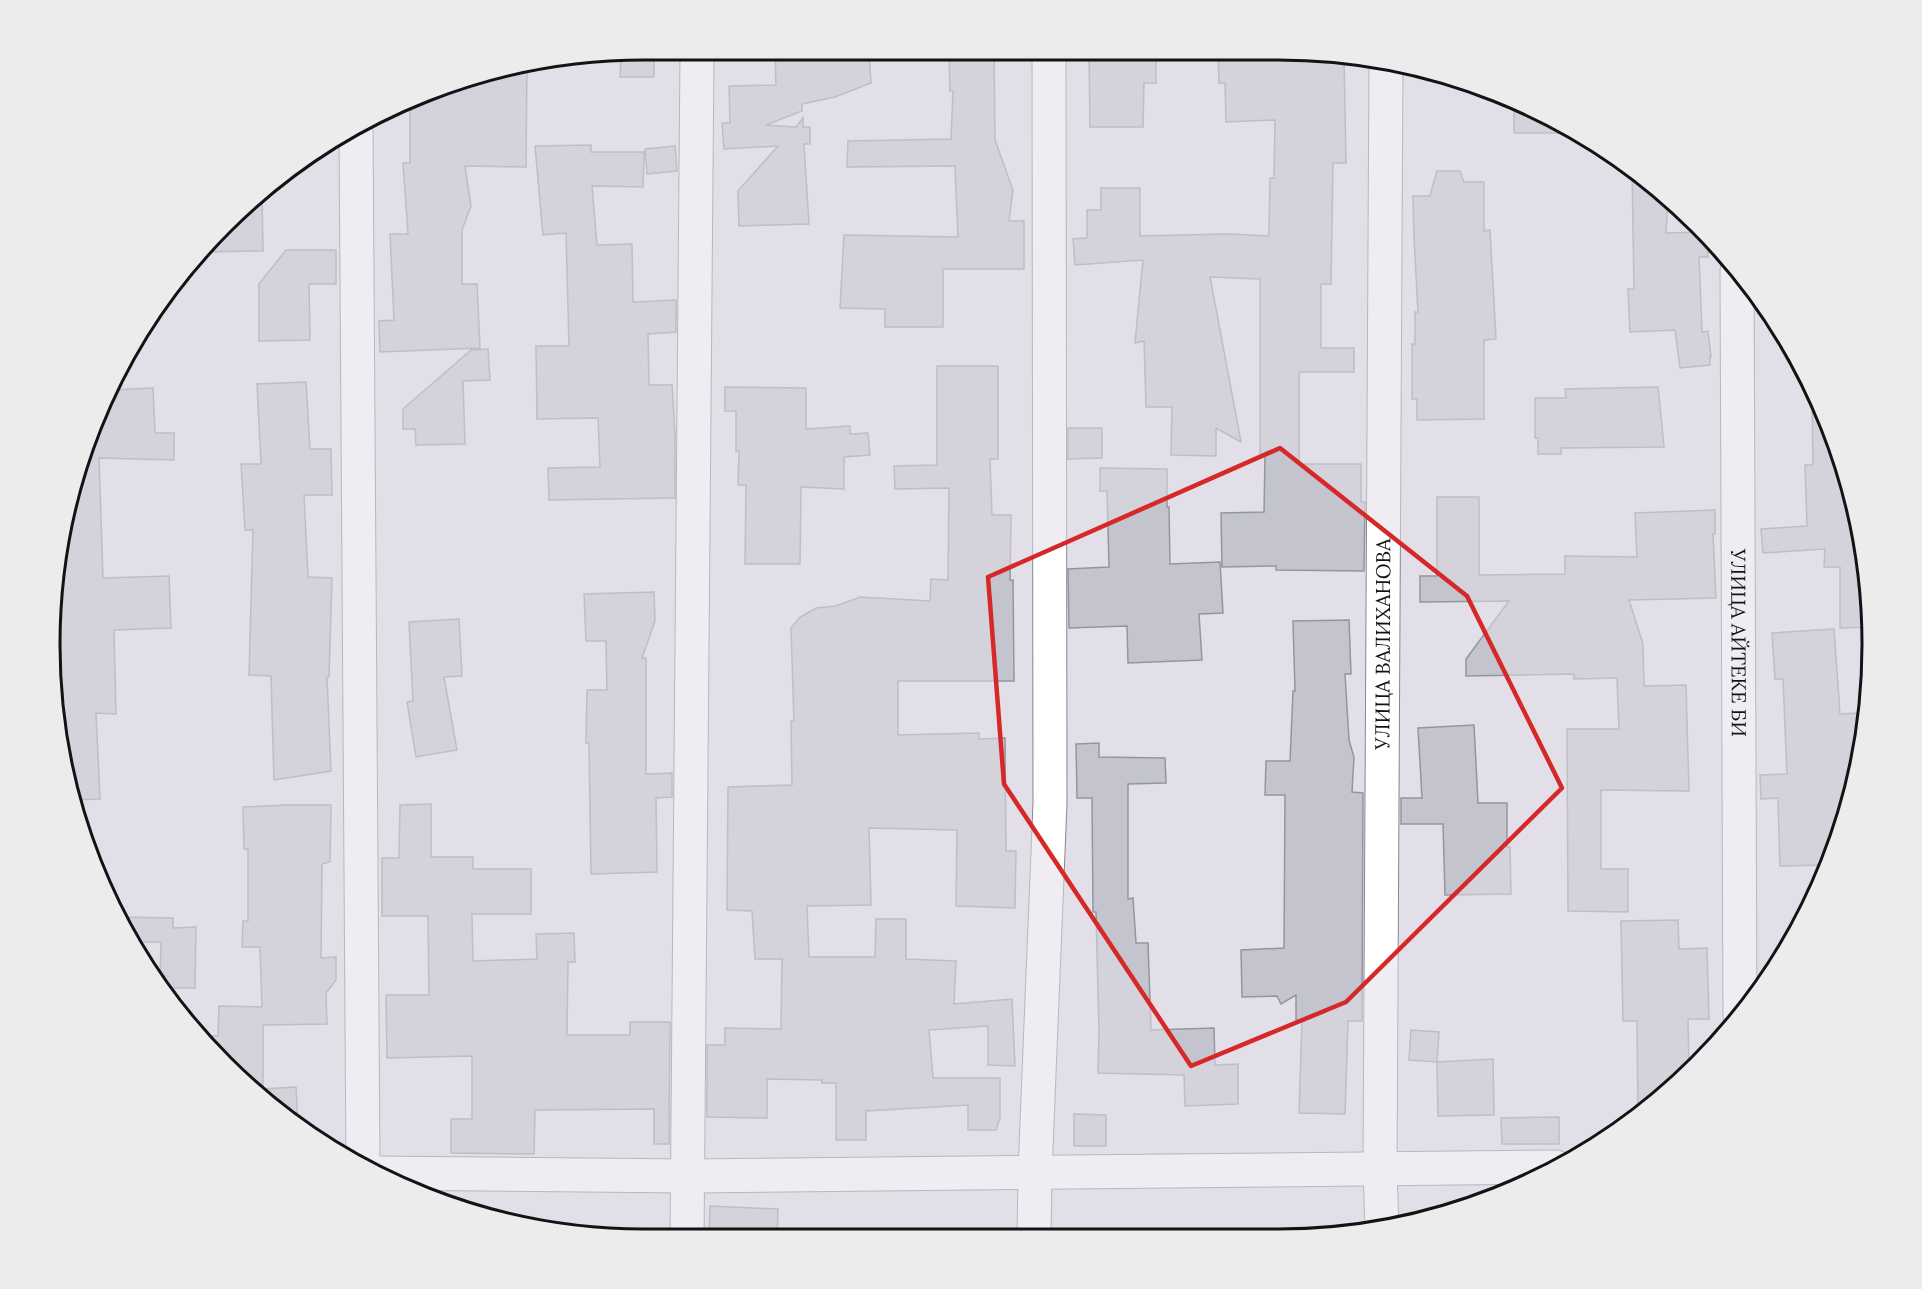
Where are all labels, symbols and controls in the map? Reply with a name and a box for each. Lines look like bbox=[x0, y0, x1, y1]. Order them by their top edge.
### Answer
street label: УЛИЦА ВАЛИХАНОВА bbox=[1369, 538, 1395, 751]
street label: УЛИЦА АЙТЕКЕ БИ bbox=[1726, 548, 1752, 737]

